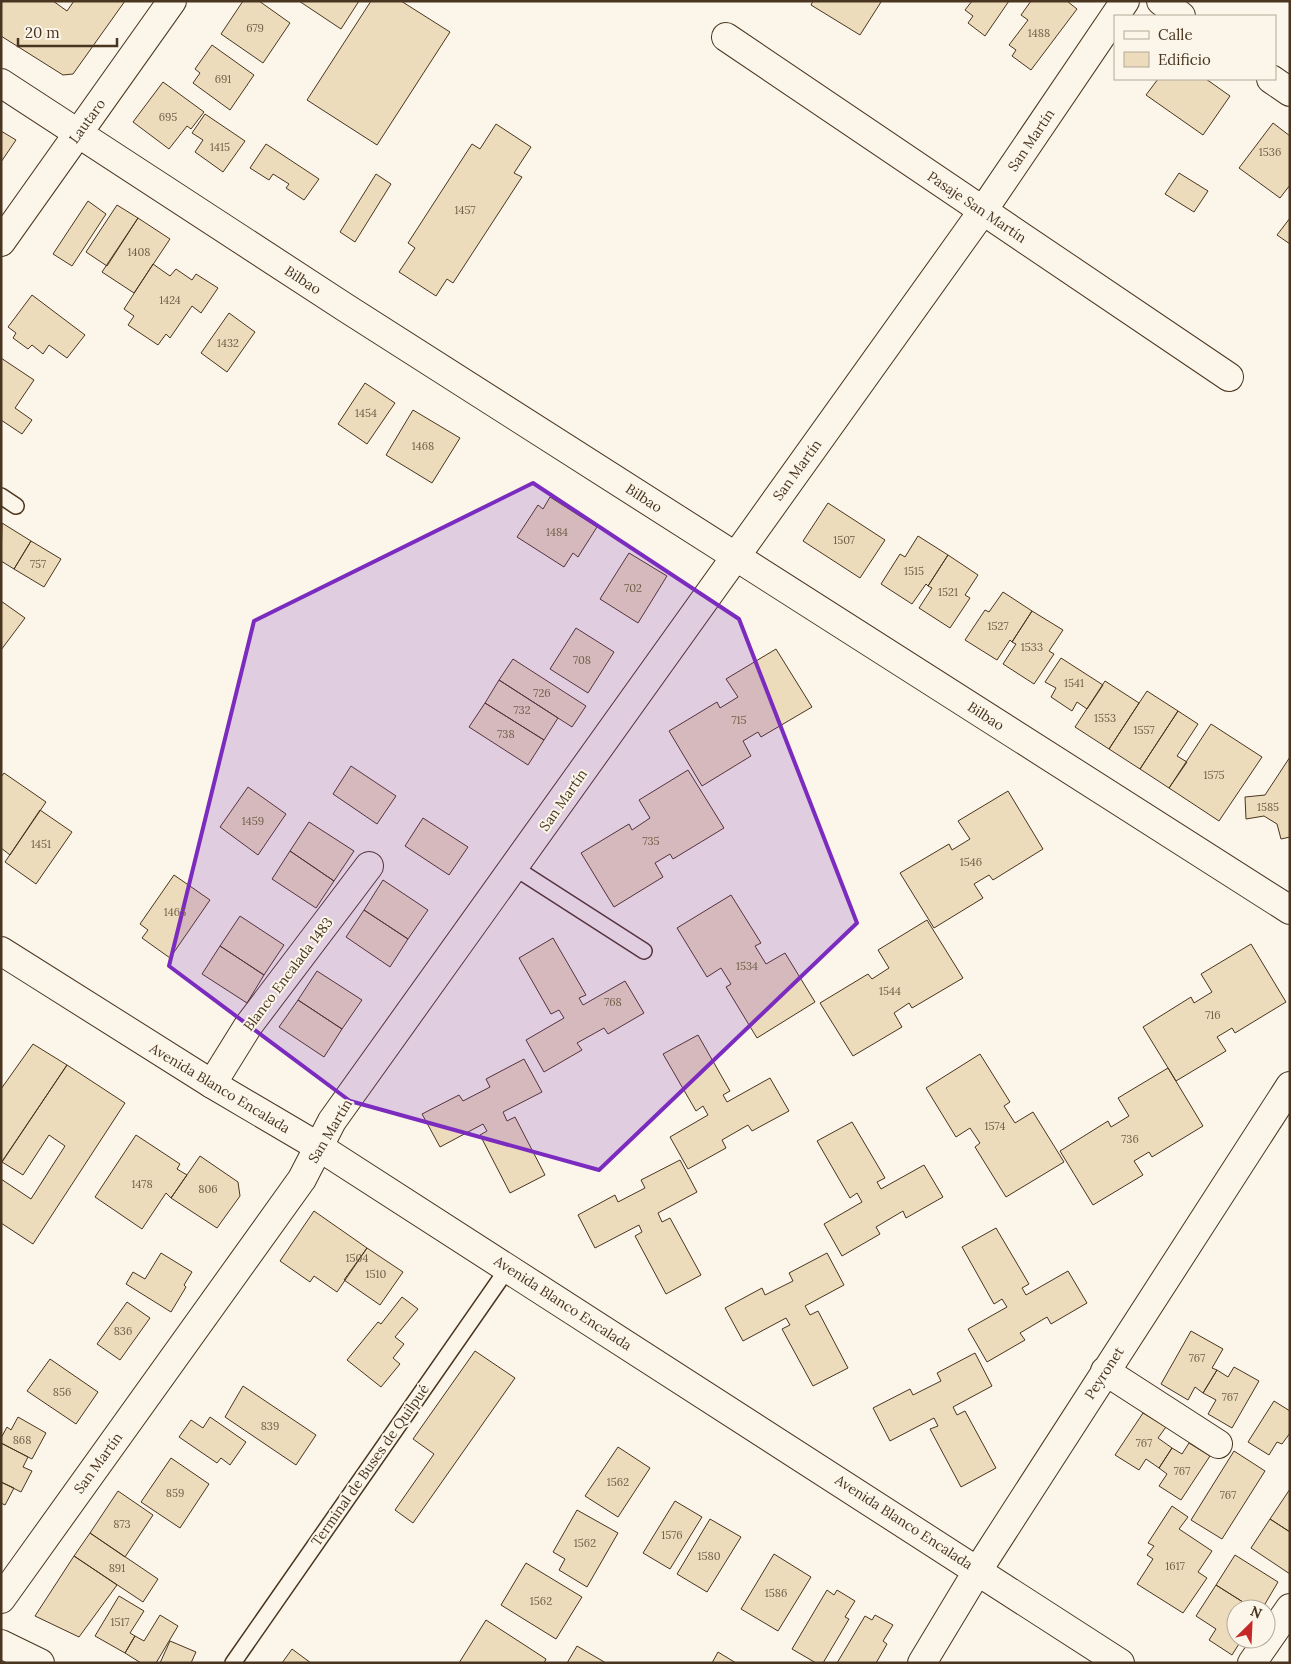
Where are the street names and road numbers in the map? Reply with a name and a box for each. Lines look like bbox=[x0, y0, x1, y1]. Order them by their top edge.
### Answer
street label: Lautaro bbox=[65, 95, 109, 147]
street label: San Martín bbox=[1004, 105, 1059, 175]
street label: Pasaje San Martín bbox=[924, 167, 1030, 247]
street label: Bilbao bbox=[281, 262, 325, 298]
street label: San Martín bbox=[769, 435, 826, 504]
street label: Bilbao bbox=[622, 480, 666, 516]
street label: Bilbao bbox=[964, 698, 1008, 734]
street label: San Martín bbox=[535, 765, 591, 834]
street label: Blanco Encalada 1483 bbox=[239, 913, 337, 1034]
street label: Avenida Blanco Encalada bbox=[146, 1038, 293, 1137]
street label: San Martín bbox=[304, 1095, 356, 1166]
street label: Avenida Blanco Encalada bbox=[490, 1251, 635, 1354]
street label: Peyronet bbox=[1080, 1343, 1128, 1403]
street label: Terminal de Buses de Quilpué bbox=[307, 1380, 433, 1549]
street label: San Martín bbox=[70, 1428, 127, 1497]
street label: Avenida Blanco Encalada bbox=[831, 1470, 976, 1573]

